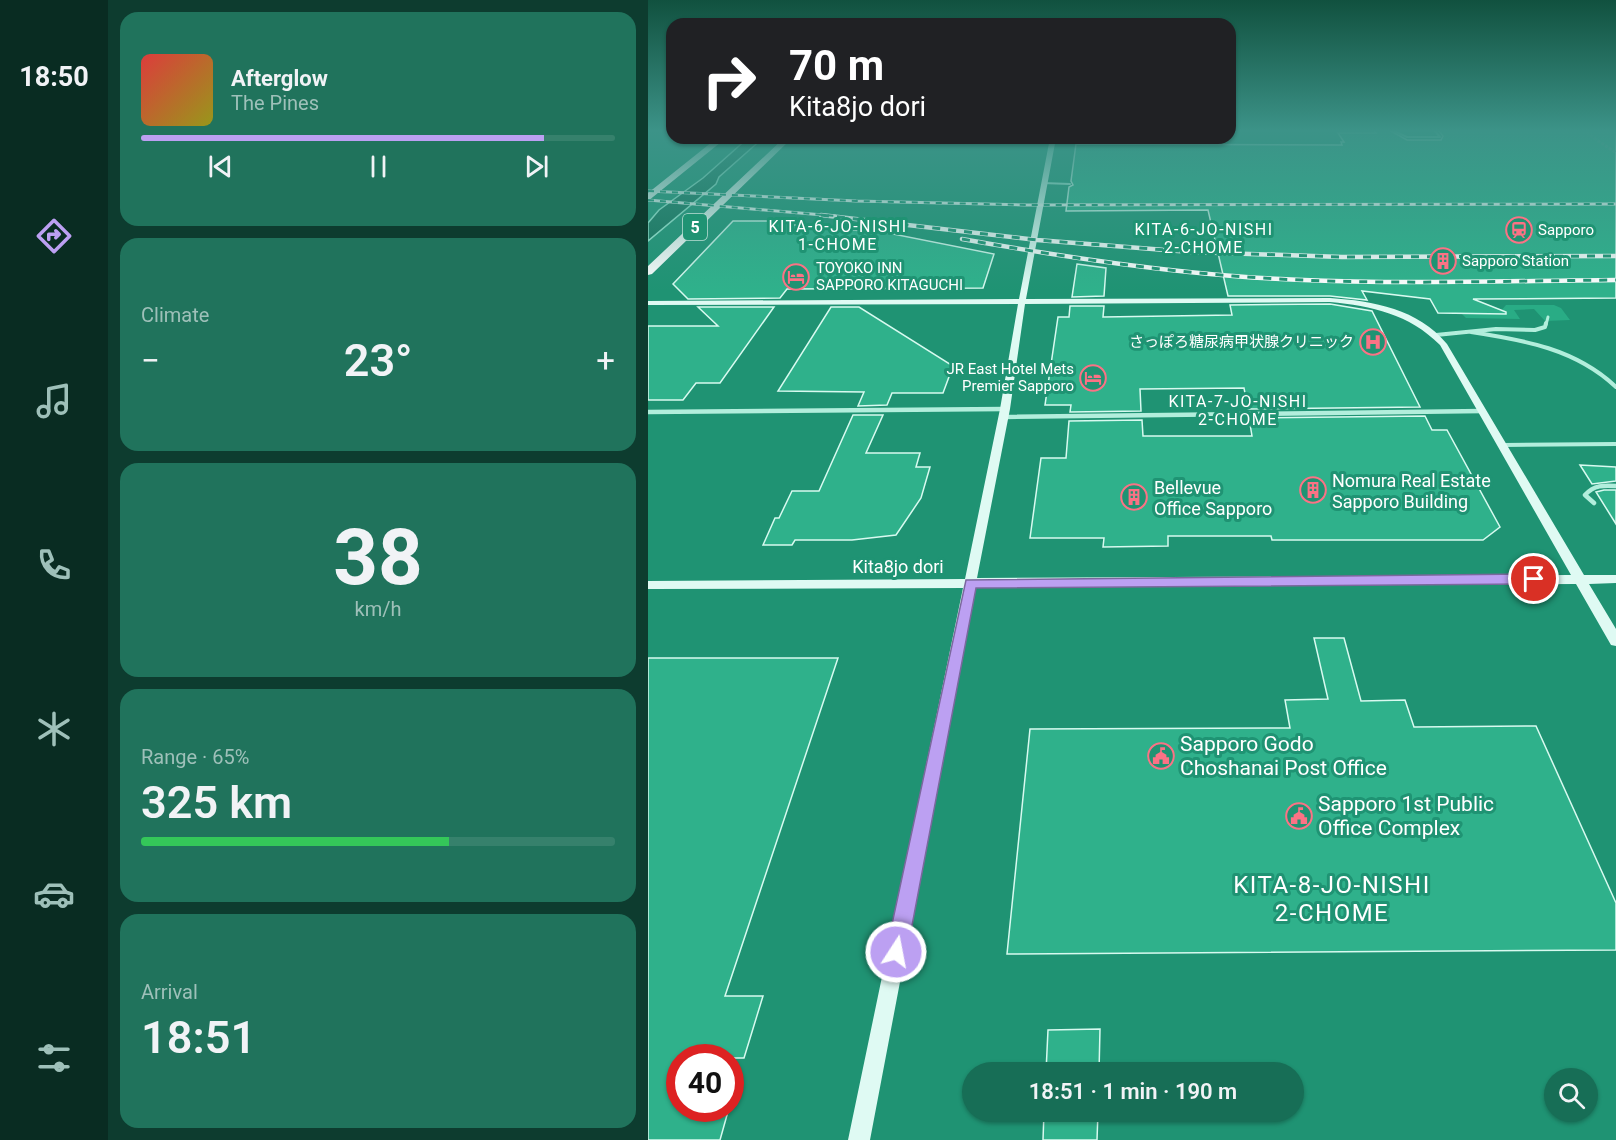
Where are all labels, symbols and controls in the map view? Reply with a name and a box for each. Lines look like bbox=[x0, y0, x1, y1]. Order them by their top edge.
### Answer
text: 70 m bbox=[789, 41, 884, 90]
icon: right bbox=[690, 42, 768, 120]
text: 18:50 bbox=[19, 61, 89, 93]
text: Afterglow bbox=[231, 66, 328, 91]
text: The Pines bbox=[231, 91, 319, 115]
text: Kita8jo dori bbox=[789, 91, 926, 123]
icon: previous bbox=[204, 150, 237, 183]
icon: pause bbox=[362, 150, 395, 183]
icon: next bbox=[520, 150, 553, 183]
road number: 5 bbox=[683, 214, 707, 240]
icon: directions bbox=[33, 215, 75, 257]
station icon: Sapporo bbox=[1504, 215, 1534, 245]
district label: KITA-6-JO-NISHI 1-CHOME bbox=[768, 217, 908, 254]
district label: KITA-6-JO-NISHI 2-CHOME bbox=[1134, 220, 1274, 257]
place label: Sapporo bbox=[1538, 221, 1594, 239]
building icon: Sapporo Station bbox=[1428, 246, 1458, 276]
place label: Sapporo Station bbox=[1462, 252, 1569, 270]
place label: TOYOKO INN SAPPORO KITAGUCHI bbox=[816, 259, 963, 294]
hotel icon: TOYOKO INN SAPPORO KITAGUCHI bbox=[781, 262, 811, 292]
text: Climate bbox=[141, 303, 209, 327]
hospital icon: さっぽろ糖尿病甲状腺クリニック bbox=[1358, 327, 1388, 357]
place label: さっぽろ糖尿病甲状腺クリニック bbox=[1129, 333, 1354, 351]
text: 23° bbox=[344, 334, 412, 387]
text: − bbox=[141, 341, 160, 380]
text: + bbox=[596, 341, 615, 380]
place label: JR East Hotel Mets Premier Sapporo bbox=[947, 360, 1074, 395]
hotel icon: JR East Hotel Mets Premier Sapporo bbox=[1078, 363, 1108, 393]
icon: music bbox=[33, 380, 75, 422]
district label: KITA-7-JO-NISHI 2-CHOME bbox=[1168, 392, 1308, 429]
place label: Nomura Real Estate Sapporo Building bbox=[1332, 470, 1491, 512]
building icon: Nomura Real Estate Sapporo Building bbox=[1298, 475, 1328, 505]
place label: Bellevue Office Sapporo bbox=[1154, 477, 1272, 519]
building icon: Bellevue Office Sapporo bbox=[1119, 482, 1149, 512]
text: 38 bbox=[333, 512, 423, 603]
icon: phone bbox=[33, 544, 75, 586]
pin bbox=[1508, 553, 1559, 604]
street label: Kita8jo dori bbox=[852, 556, 944, 577]
icon: arrive bbox=[1517, 562, 1550, 595]
text: km/h bbox=[355, 597, 401, 621]
icon: climate bbox=[33, 708, 75, 750]
place label: Sapporo Godo Choshanai Post Office bbox=[1180, 732, 1387, 780]
public building icon: Sapporo Godo Choshanai Post Office bbox=[1146, 741, 1176, 771]
text: Range · 65% bbox=[141, 745, 249, 769]
text: 325 km bbox=[141, 776, 292, 829]
place label: Sapporo 1st Public Office Complex bbox=[1318, 792, 1494, 840]
public building icon: Sapporo 1st Public Office Complex bbox=[1284, 801, 1314, 831]
district label: KITA-8-JO-NISHI 2-CHOME bbox=[1233, 871, 1431, 927]
icon: car bbox=[33, 873, 75, 915]
position arrow bbox=[864, 920, 928, 984]
text: Arrival bbox=[141, 980, 198, 1004]
text: 18:51 bbox=[141, 1011, 256, 1064]
icon: filters bbox=[33, 1037, 75, 1079]
speed limit sign: 40 bbox=[666, 1044, 744, 1122]
map controls bbox=[1544, 1068, 1598, 1122]
button: search bbox=[1544, 1068, 1598, 1122]
text: 18:51 · 1 min · 190 m bbox=[1029, 1079, 1237, 1104]

